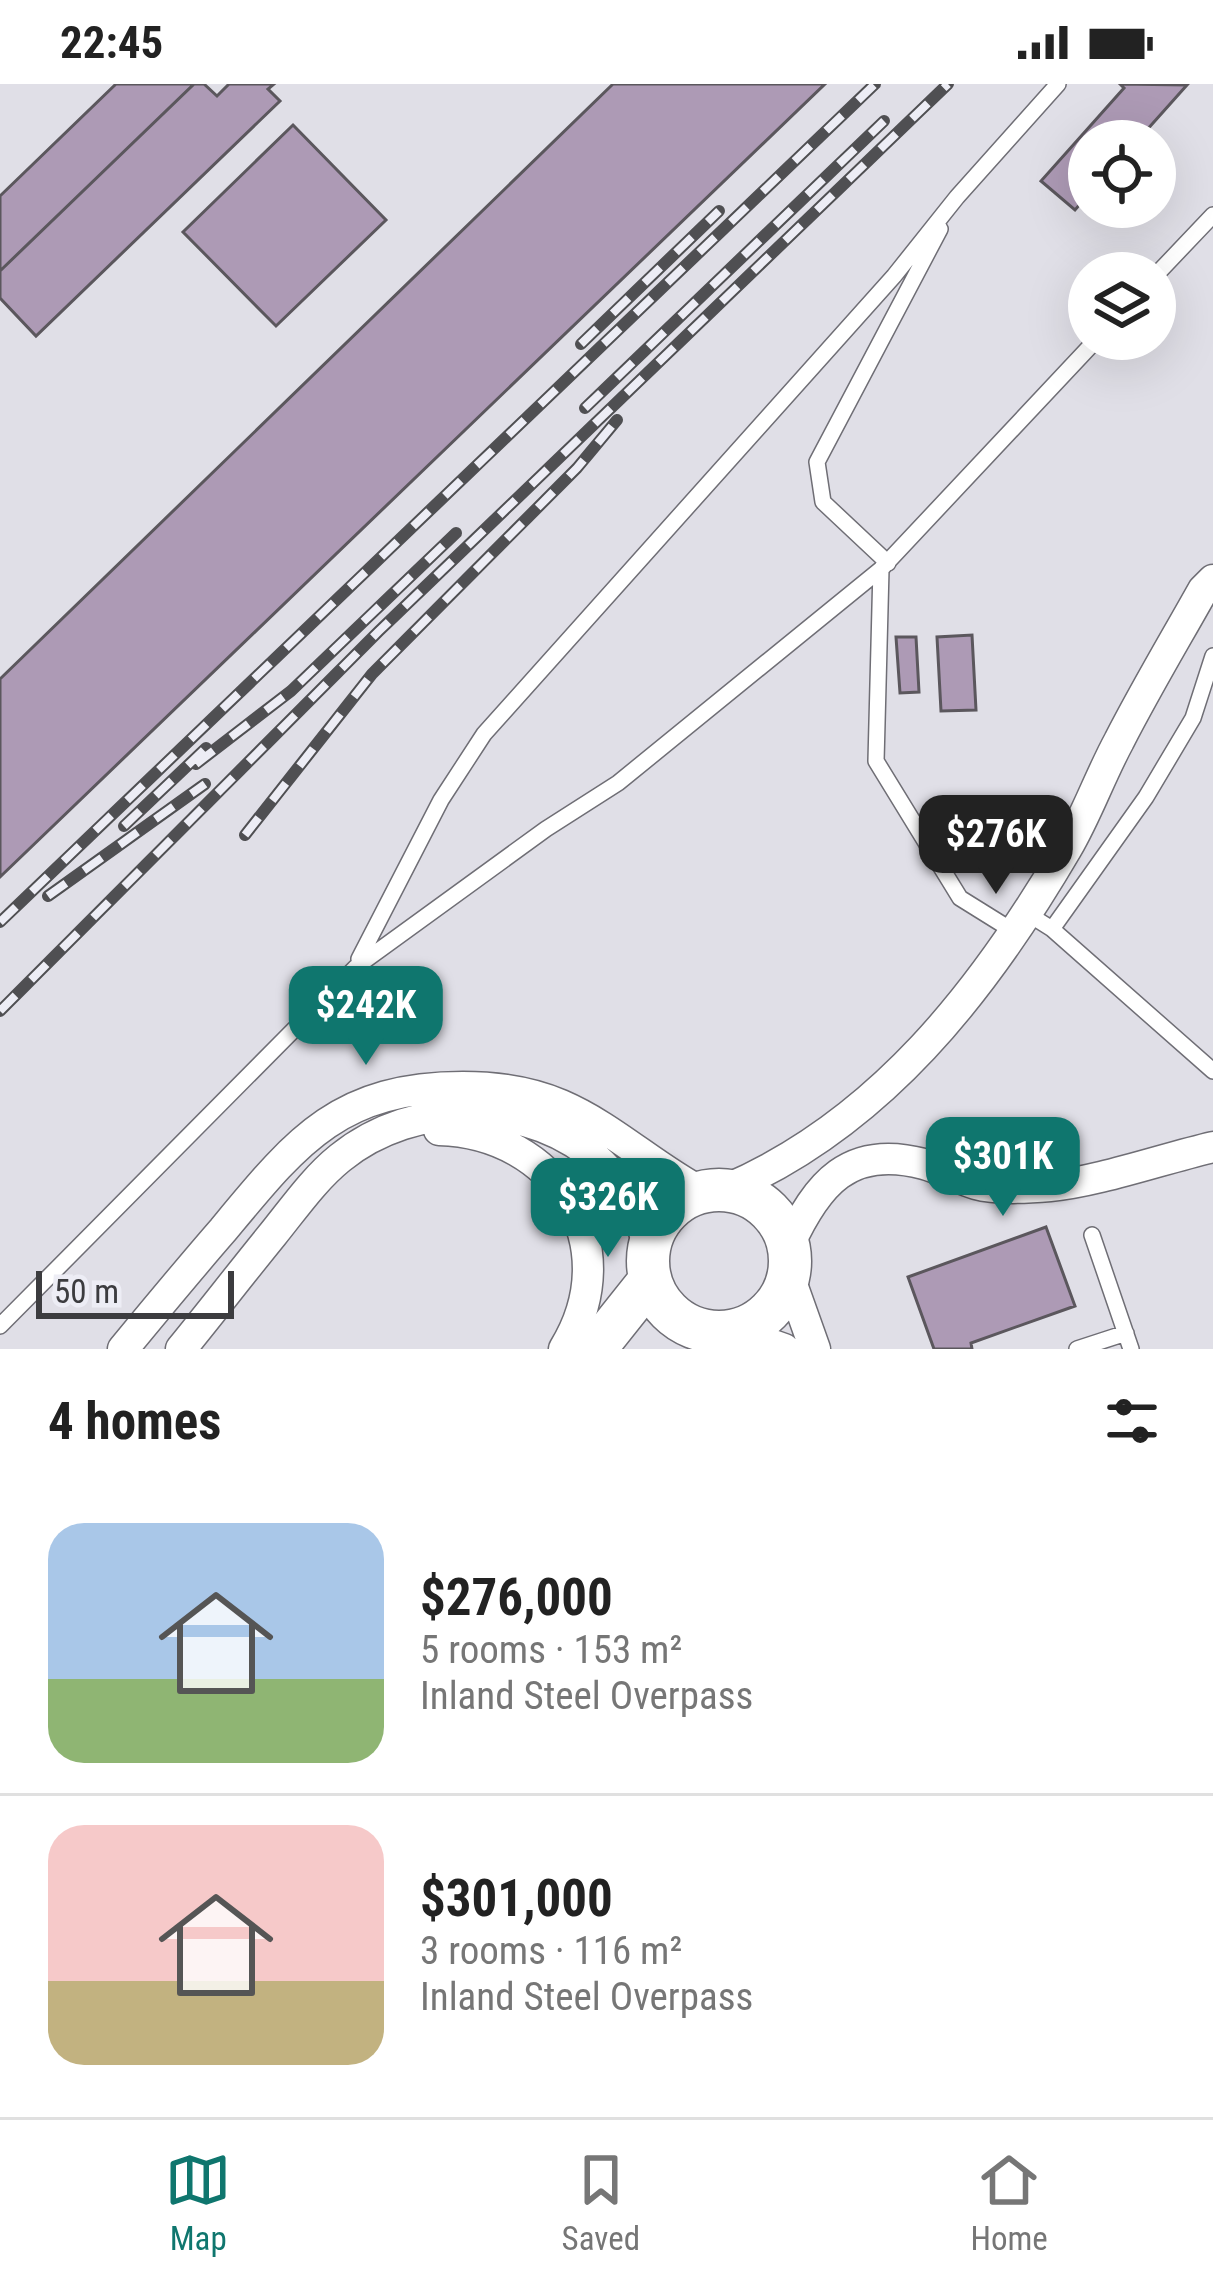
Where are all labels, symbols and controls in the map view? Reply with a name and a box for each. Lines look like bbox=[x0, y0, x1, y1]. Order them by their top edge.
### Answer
text: 22:45 bbox=[60, 16, 163, 69]
map controls bbox=[1068, 120, 1176, 360]
button: locate bbox=[1068, 120, 1176, 228]
button: layers bbox=[1068, 252, 1176, 360]
pin: $276K bbox=[912, 795, 1080, 897]
text: $276K bbox=[946, 811, 1046, 857]
pin: $242K bbox=[282, 966, 450, 1068]
text: $242K bbox=[316, 982, 416, 1028]
pin: $301K bbox=[919, 1117, 1087, 1219]
text: $301K bbox=[953, 1133, 1053, 1179]
pin: $326K bbox=[524, 1158, 692, 1260]
text: $326K bbox=[558, 1174, 658, 1220]
scale bar bbox=[36, 1265, 234, 1318]
text: 50 m bbox=[54, 1272, 119, 1311]
icon: filters bbox=[1099, 1388, 1165, 1454]
text: 4 homes bbox=[48, 1392, 221, 1451]
text: $276,000 bbox=[420, 1568, 613, 1627]
icon: home bbox=[144, 1571, 288, 1715]
text: 5 rooms · 153 m² bbox=[420, 1627, 682, 1673]
text: Inland Steel Overpass bbox=[420, 1673, 753, 1719]
text: $301,000 bbox=[420, 1869, 613, 1928]
icon: home bbox=[144, 1873, 288, 2017]
text: 3 rooms · 116 m² bbox=[420, 1928, 682, 1974]
text: Inland Steel Overpass bbox=[420, 1974, 753, 2020]
tab: Map bbox=[165, 2147, 231, 2258]
tab: Saved bbox=[562, 2147, 640, 2258]
tab: Home bbox=[970, 2147, 1048, 2258]

